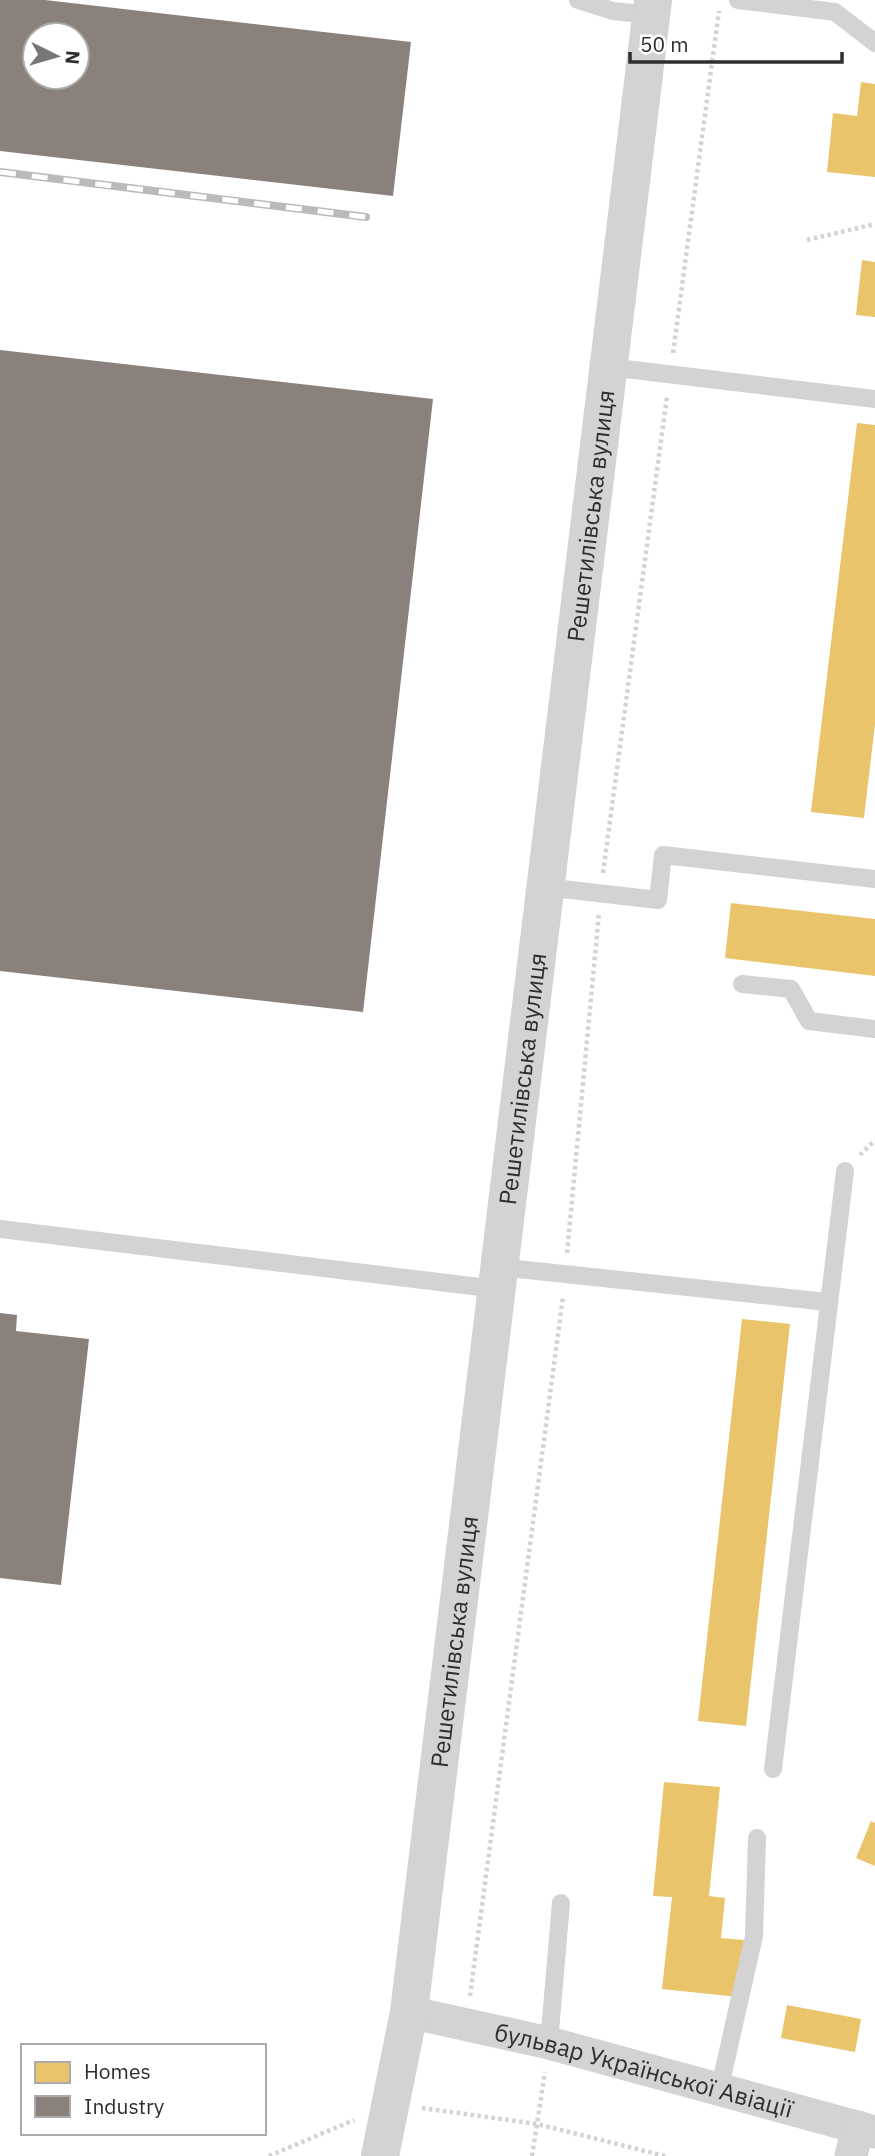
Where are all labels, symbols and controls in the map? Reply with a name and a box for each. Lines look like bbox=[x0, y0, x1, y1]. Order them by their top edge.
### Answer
north arrow bbox=[21, 21, 91, 91]
scale bar bbox=[630, 21, 842, 65]
text: 50 m bbox=[640, 30, 689, 58]
text: N bbox=[60, 50, 85, 65]
street label: Решетилівська вулиця bbox=[559, 388, 622, 644]
street label: Решетилівська вулиця bbox=[491, 951, 553, 1206]
street label: Решетилівська вулиця bbox=[423, 1514, 485, 1769]
street label: бульвар Української Авіації bbox=[492, 2015, 798, 2125]
legend bbox=[21, 2044, 266, 2135]
text: Homes bbox=[84, 2057, 151, 2085]
text: Industry bbox=[84, 2092, 165, 2120]

